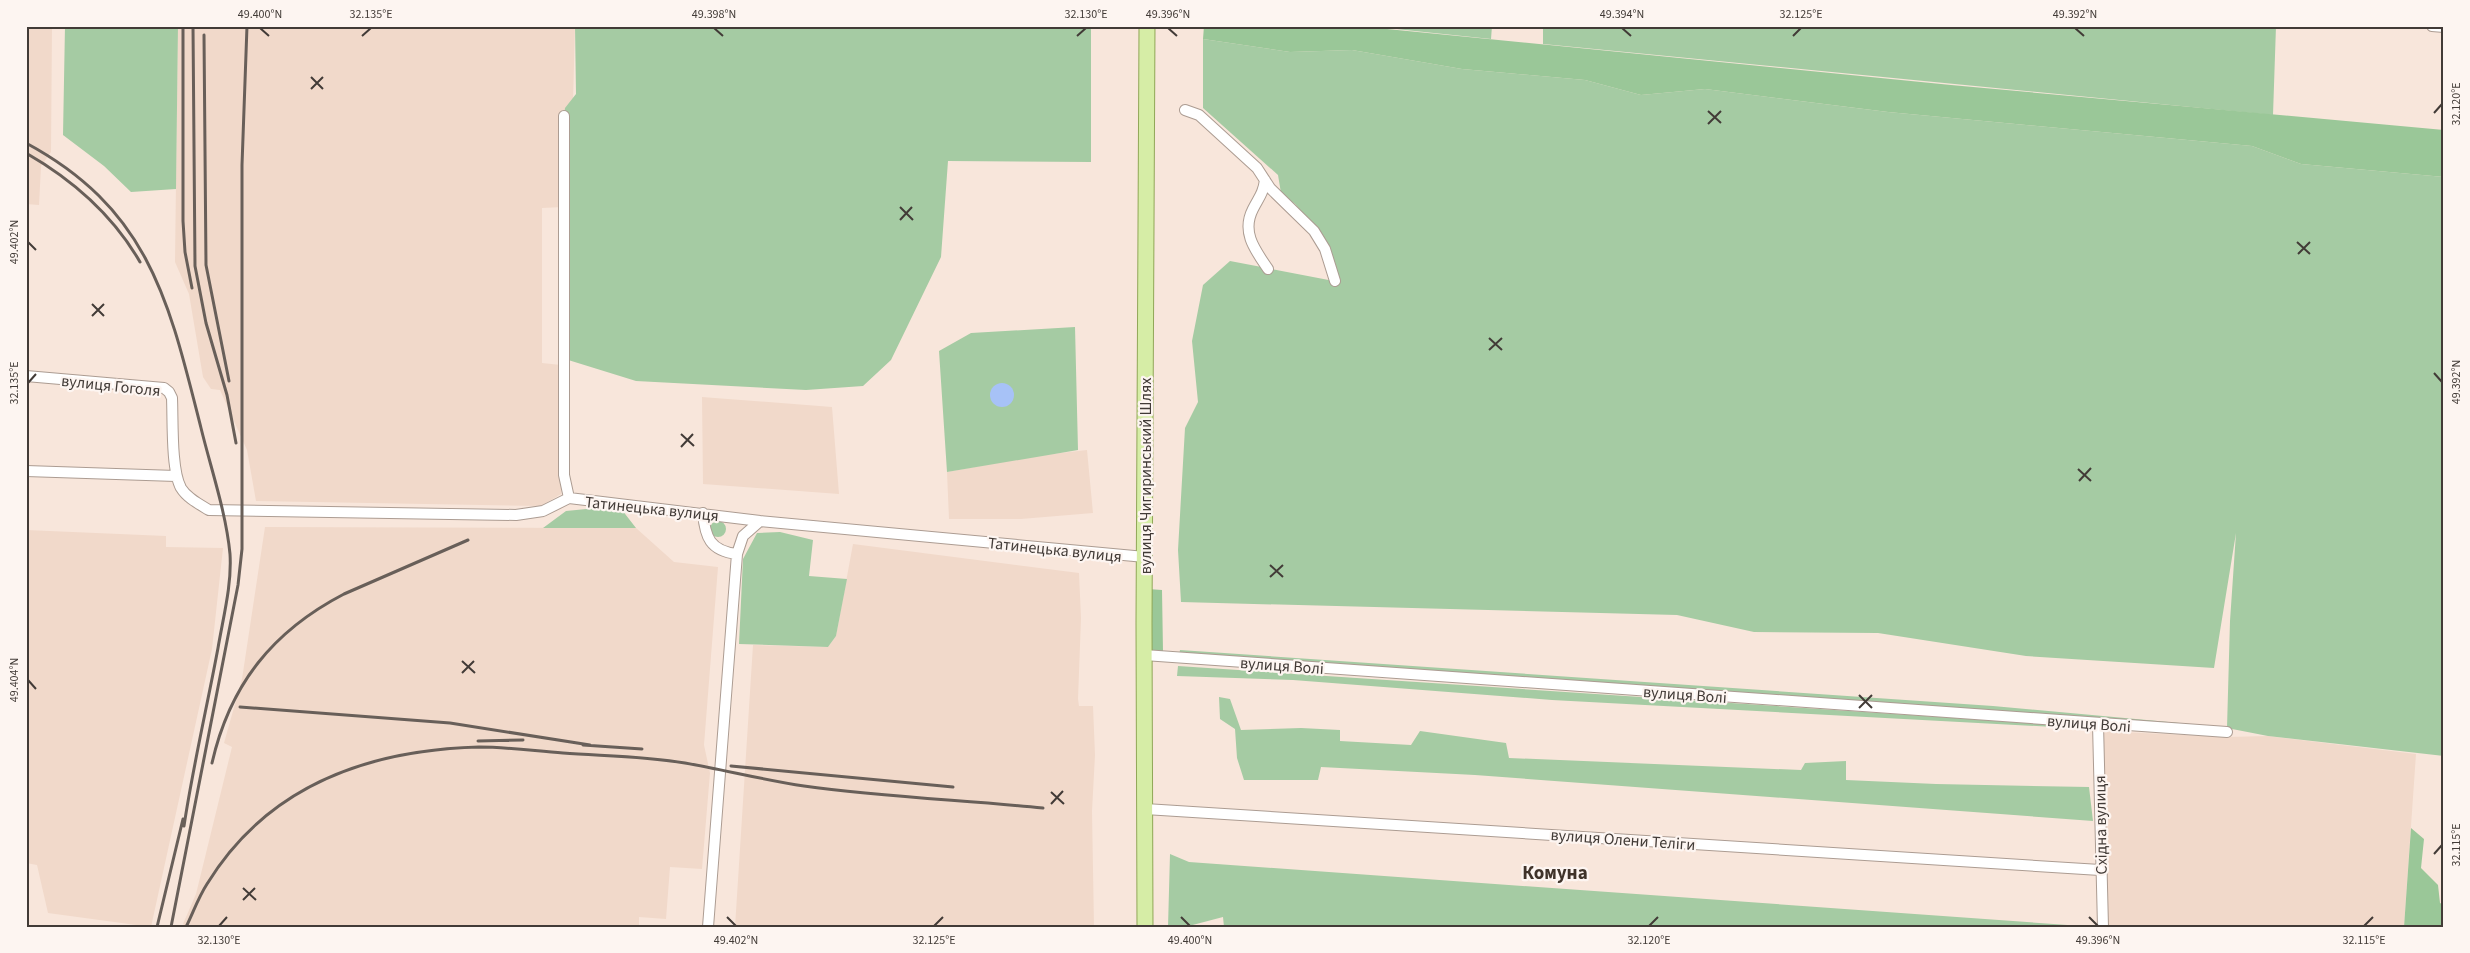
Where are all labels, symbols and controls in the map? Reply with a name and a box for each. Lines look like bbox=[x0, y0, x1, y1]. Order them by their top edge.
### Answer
text: 49.400°N bbox=[238, 6, 282, 23]
text: 32.135°E bbox=[349, 6, 393, 23]
text: 49.398°N bbox=[692, 6, 736, 23]
text: 32.130°E bbox=[1064, 6, 1108, 23]
text: 49.396°N bbox=[1146, 6, 1190, 23]
text: 49.394°N bbox=[1600, 6, 1644, 23]
text: 32.125°E bbox=[1779, 6, 1823, 23]
text: 49.392°N bbox=[2053, 6, 2097, 23]
text: 32.120°E bbox=[2448, 82, 2465, 126]
text: 49.402°N bbox=[6, 220, 23, 264]
text: 49.392°N bbox=[2448, 360, 2465, 404]
text: 32.135°E bbox=[6, 361, 23, 405]
street label: вулиця Гоголя bbox=[60, 370, 162, 402]
street label: вулиця Чигиринський Шлях bbox=[1135, 378, 1157, 574]
street label: Татинецька вулиця bbox=[584, 491, 720, 527]
street label: Татинецька вулиця bbox=[987, 532, 1123, 568]
street label: вулиця Волі bbox=[1239, 652, 1325, 680]
text: 49.404°N bbox=[6, 658, 23, 702]
street label: вулиця Волі bbox=[1642, 681, 1728, 709]
street label: вулиця Волі bbox=[2046, 710, 2132, 738]
street label: Східна вулиця bbox=[2089, 775, 2113, 875]
text: 32.115°E bbox=[2448, 823, 2465, 867]
street label: вулиця Олени Теліги bbox=[1550, 824, 1696, 856]
district label: Комуна bbox=[1522, 860, 1588, 887]
text: 32.130°E bbox=[197, 932, 241, 949]
text: 49.402°N bbox=[714, 932, 758, 949]
text: 32.125°E bbox=[912, 932, 956, 949]
text: 49.400°N bbox=[1168, 932, 1212, 949]
text: 32.120°E bbox=[1627, 932, 1671, 949]
text: 49.396°N bbox=[2076, 932, 2120, 949]
text: 32.115°E bbox=[2342, 932, 2386, 949]

